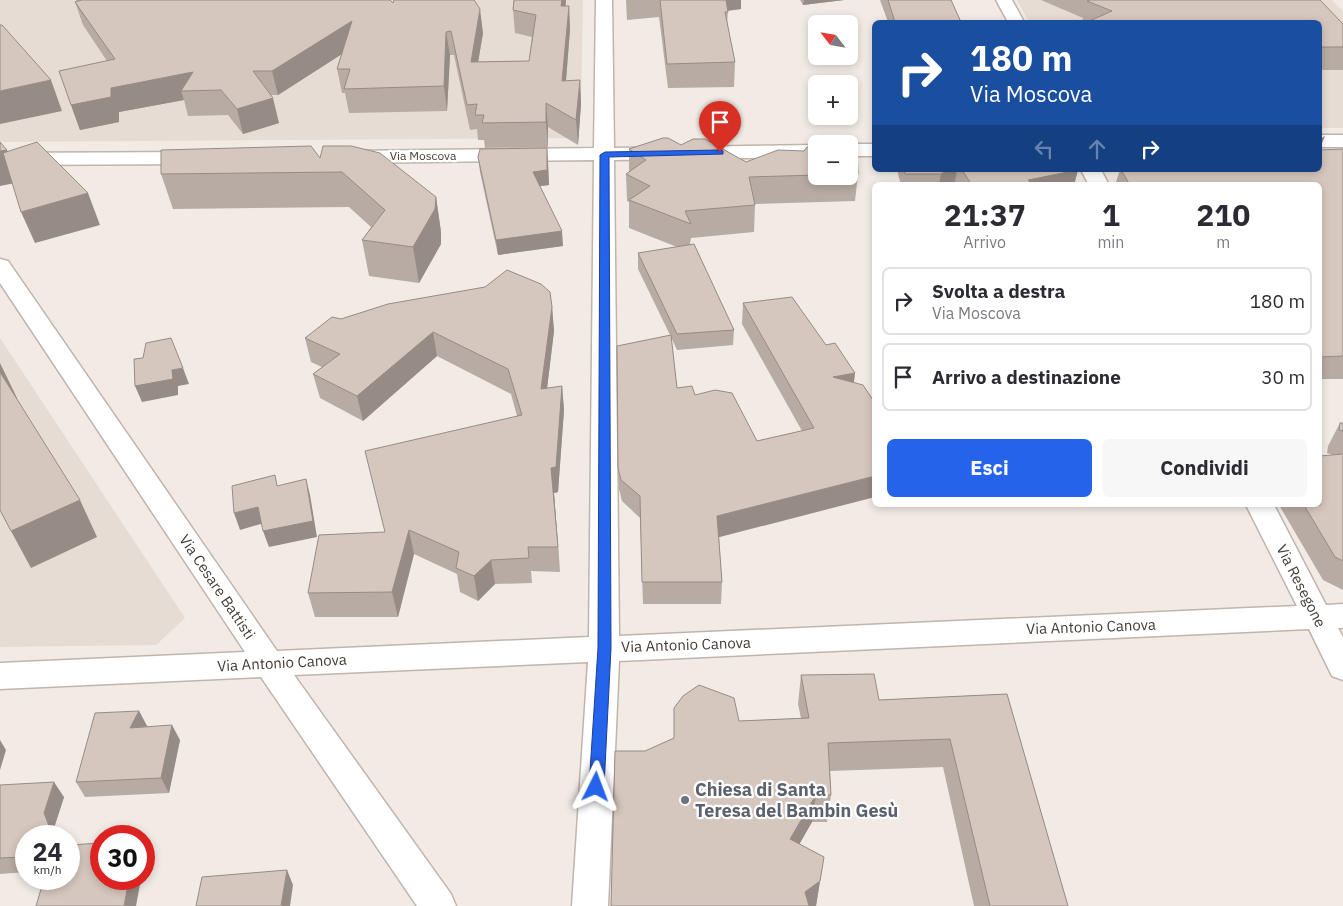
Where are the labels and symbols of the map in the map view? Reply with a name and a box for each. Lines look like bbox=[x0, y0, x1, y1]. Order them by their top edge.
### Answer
north arrow bbox=[808, 15, 858, 65]
pin bbox=[699, 101, 741, 152]
street label: Via Moscova bbox=[390, 148, 457, 163]
street label: Via Cesare Battisti bbox=[175, 531, 260, 643]
street label: Via Resegone bbox=[1272, 541, 1330, 630]
street label: Via Antonio Canova bbox=[1026, 615, 1156, 638]
street label: Via Antonio Canova bbox=[621, 633, 751, 656]
street label: Via Antonio Canova bbox=[217, 650, 347, 675]
position arrow bbox=[569, 760, 621, 812]
place label: Chiesa di Santa Teresa del Bambin Gesù bbox=[695, 778, 898, 822]
marker: Chiesa di Santa Teresa del Bambin Gesù bbox=[679, 794, 691, 806]
speed limit sign: 30 bbox=[90, 825, 155, 890]

